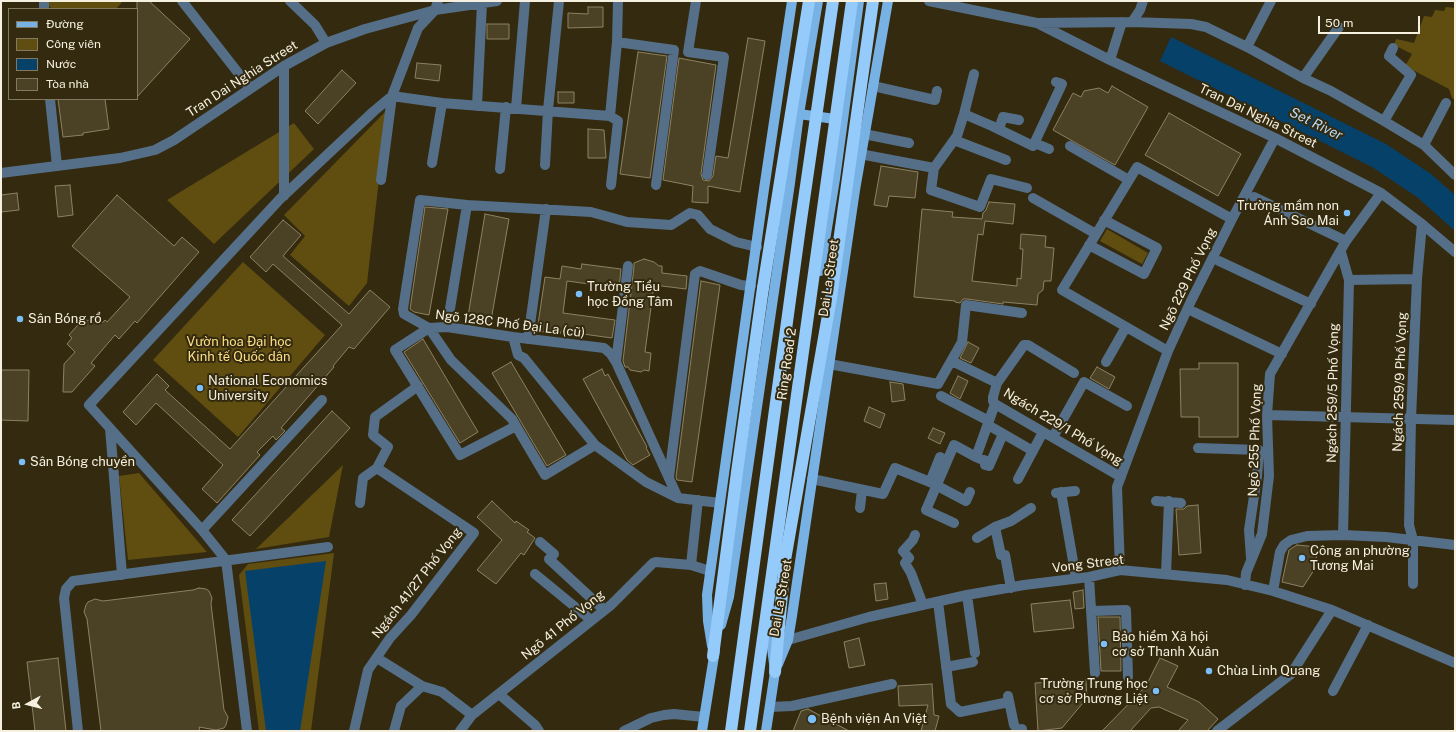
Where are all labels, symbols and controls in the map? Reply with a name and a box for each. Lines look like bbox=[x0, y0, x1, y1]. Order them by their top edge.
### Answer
legend bbox=[8, 8, 138, 100]
scale bar bbox=[1320, 8, 1422, 34]
text: 50 m bbox=[1325, 16, 1353, 30]
text: Đường bbox=[46, 17, 84, 31]
text: Công viên bbox=[46, 37, 101, 51]
street label: Tran Dai Nghia Street bbox=[183, 37, 301, 121]
text: Nước bbox=[46, 57, 76, 71]
text: Tòa nhà bbox=[46, 77, 89, 91]
street label: Tran Dai Nghia Street bbox=[1196, 81, 1320, 151]
water label: Set River bbox=[1287, 104, 1345, 144]
place label: Trường mầm non Ánh Sao Mai bbox=[1237, 198, 1339, 229]
marker: Trường mầm non Ánh Sao Mai bbox=[1342, 208, 1352, 218]
street label: Ngõ 229 Phố Vọng bbox=[1156, 225, 1220, 333]
street label: Dai La Street bbox=[816, 238, 842, 318]
place label: Trường Tiểu học Đồng Tâm bbox=[587, 279, 673, 310]
marker: Trường Tiểu học Đồng Tâm bbox=[574, 289, 584, 299]
street label: Ngõ 128C Phố Đại La (cũ) bbox=[434, 307, 586, 341]
place label: Sân Bóng rổ bbox=[28, 311, 102, 327]
street label: Ngách 259/9 Phố Vọng bbox=[1390, 312, 1410, 452]
marker: Sân Bóng rổ bbox=[15, 314, 25, 324]
street label: Ngách 259/5 Phố Vọng bbox=[1324, 323, 1342, 463]
street label: Ring Road 2 bbox=[774, 327, 800, 401]
park label: Vườn hoa Đại học Kinh tế Quốc dân bbox=[186, 334, 292, 365]
place label: National Economics University bbox=[208, 373, 327, 404]
marker: National Economics University bbox=[195, 383, 205, 393]
street label: Ngõ 255 Phố Vọng bbox=[1245, 383, 1265, 497]
street label: Ngách 229/1 Phố Vọng bbox=[1001, 385, 1125, 469]
place label: Sân Bóng chuyền bbox=[30, 454, 135, 470]
marker: Sân Bóng chuyền bbox=[17, 457, 27, 467]
street label: Ngách 41/27 Phố Vọng bbox=[369, 524, 465, 642]
place label: Công an phường Tương Mai bbox=[1310, 543, 1410, 574]
street label: Vong Street bbox=[1051, 552, 1125, 576]
marker: Công an phường Tương Mai bbox=[1297, 553, 1307, 563]
street label: Dai La Street bbox=[767, 558, 795, 638]
street label: Ngõ 41 Phố Vọng bbox=[518, 587, 608, 663]
place label: Bảo hiểm Xã hội cơ sở Thanh Xuân bbox=[1112, 629, 1219, 660]
marker: Bảo hiểm Xã hội cơ sở Thanh Xuân bbox=[1099, 639, 1109, 649]
place label: Chùa Linh Quang bbox=[1217, 663, 1320, 679]
marker: Chùa Linh Quang bbox=[1204, 666, 1214, 676]
place label: Trường Trung học cơ sở Phương Liệt bbox=[1039, 676, 1148, 707]
north arrow bbox=[8, 684, 48, 724]
marker: Trường Trung học cơ sở Phương Liệt bbox=[1151, 686, 1161, 696]
text: B bbox=[10, 701, 23, 710]
place label: Bệnh viện An Việt bbox=[821, 711, 927, 727]
marker: Bệnh viện An Việt bbox=[806, 713, 818, 725]

